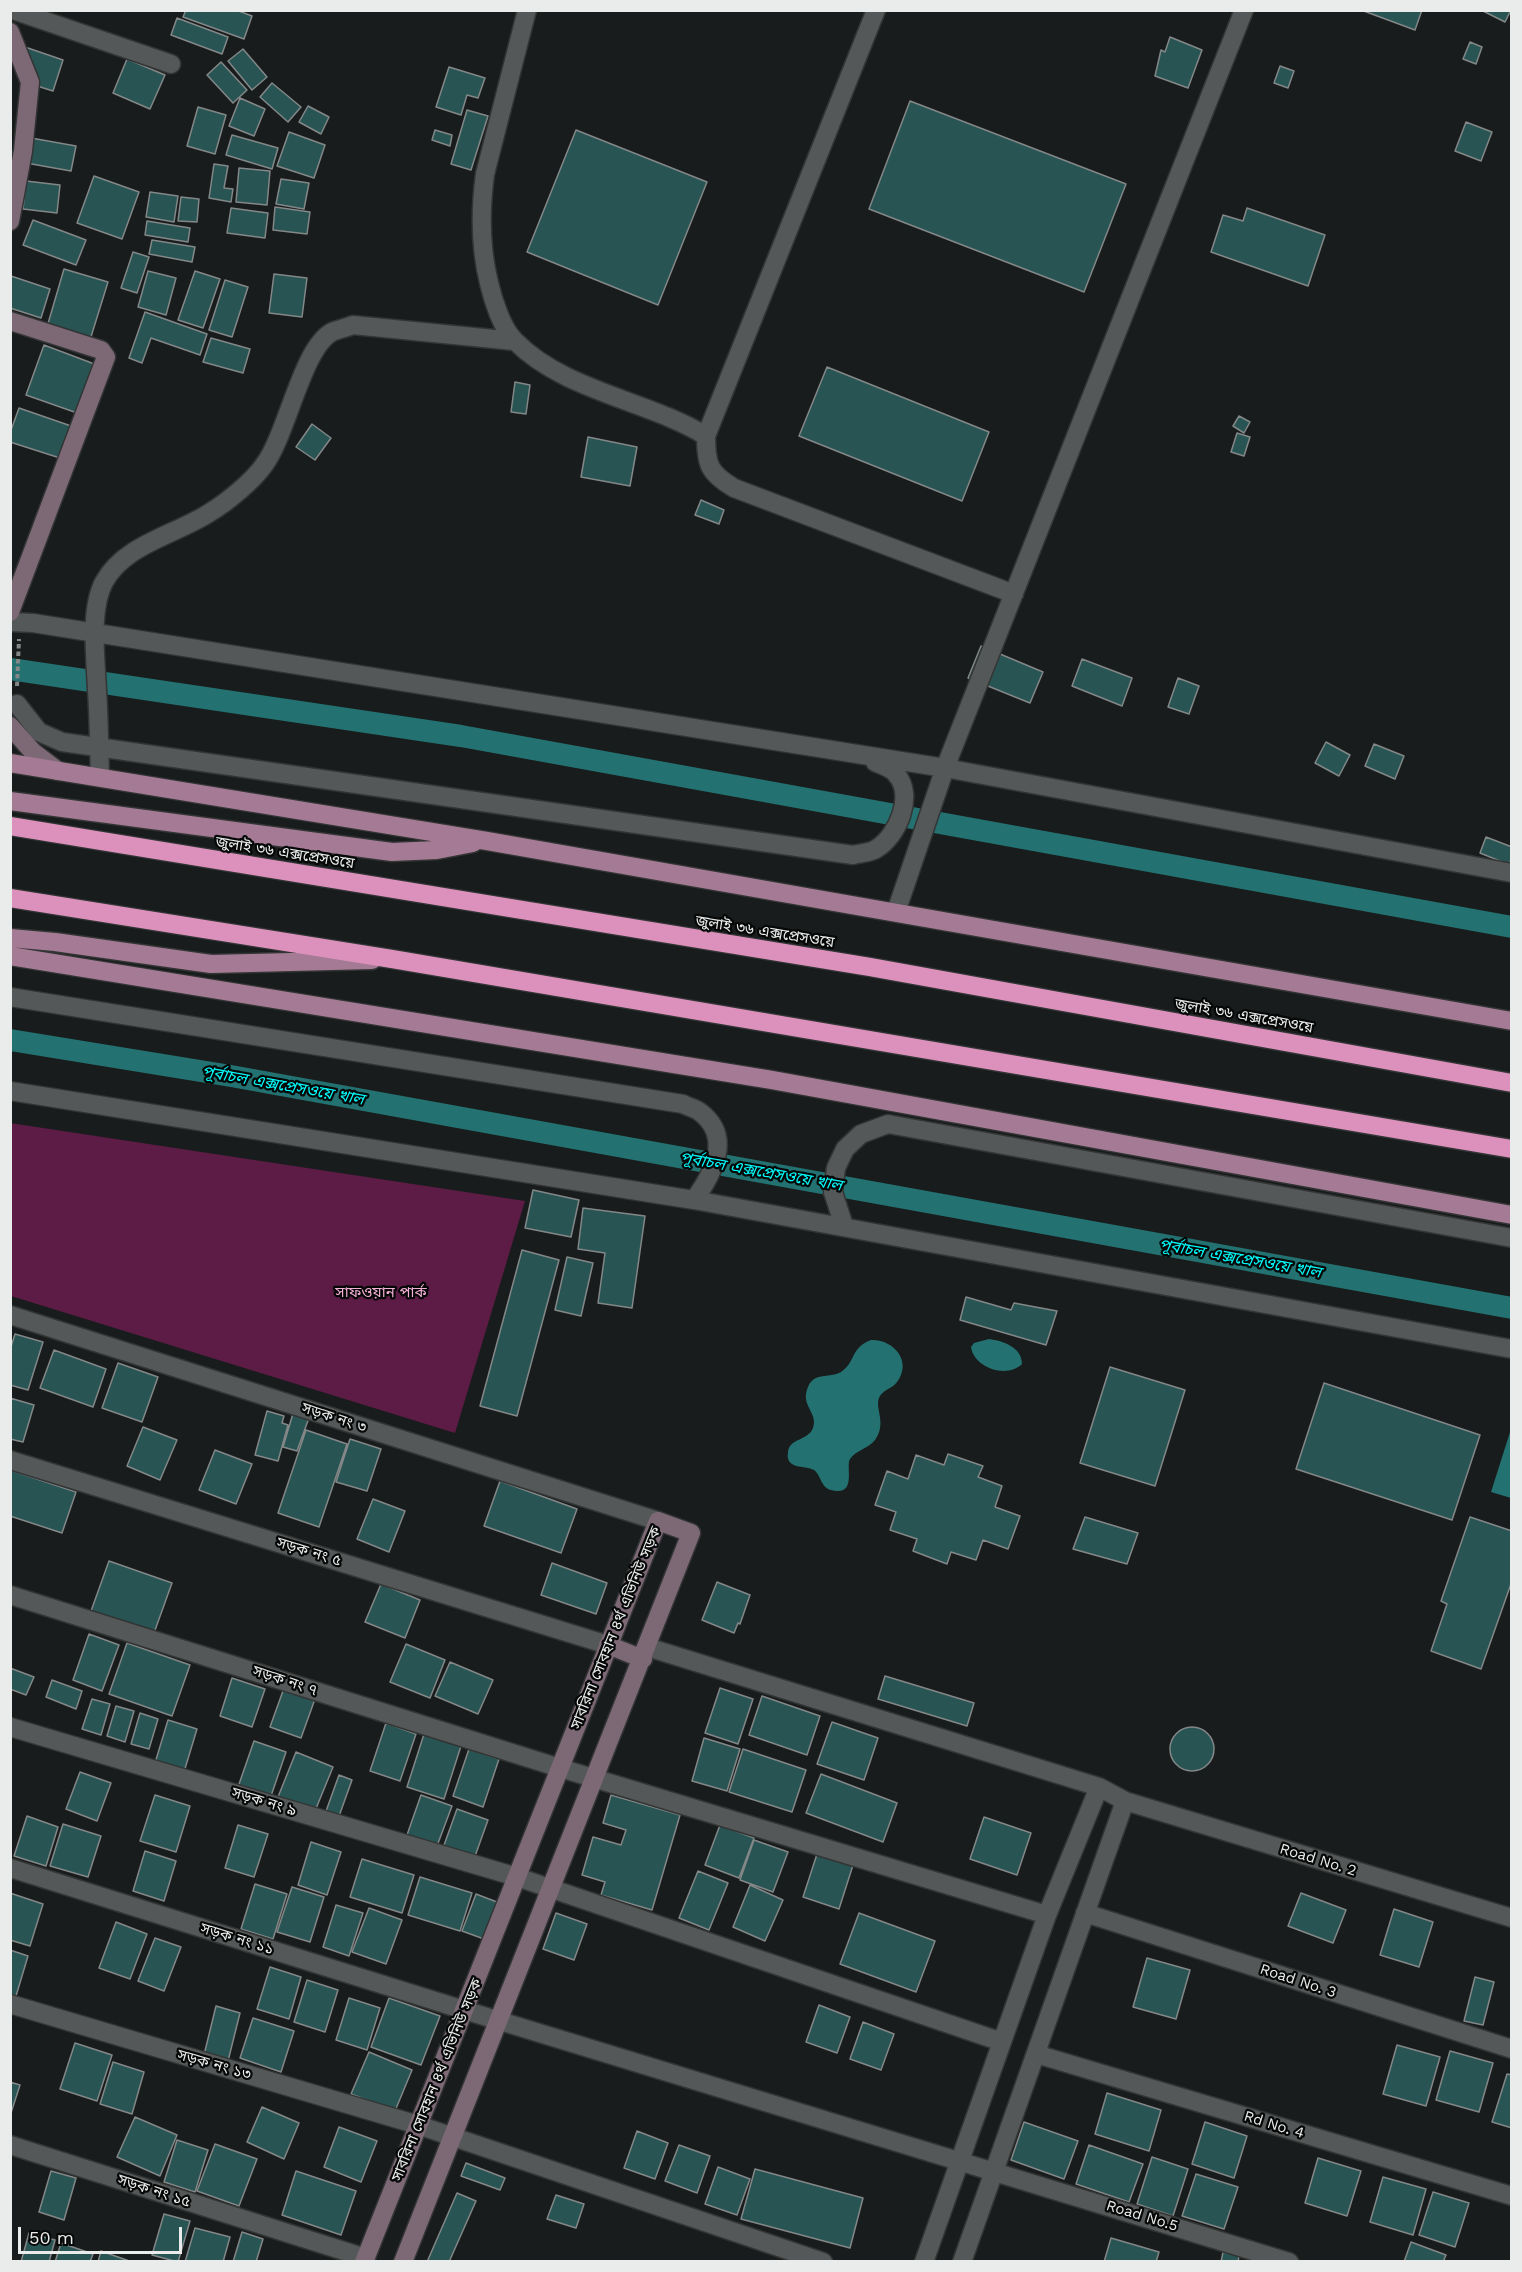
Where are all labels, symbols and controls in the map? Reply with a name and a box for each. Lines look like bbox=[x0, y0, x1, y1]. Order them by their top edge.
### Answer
street label: জুলাই ৩৬ এক্সপ্রেসওয়ে bbox=[214, 833, 356, 873]
street label: জুলাই ৩৬ এক্সপ্রেসওয়ে bbox=[694, 912, 836, 952]
street label: জুলাই ৩৬ এক্সপ্রেসওয়ে bbox=[1173, 995, 1315, 1037]
water label: পূর্বাচল এক্সপ্রেসওয়ে খাল bbox=[200, 1062, 366, 1110]
water label: পূর্বাচল এক্সপ্রেসওয়ে খাল bbox=[678, 1148, 844, 1196]
water label: পূর্বাচল এক্সপ্রেসওয়ে খাল bbox=[1157, 1235, 1323, 1283]
park label: সাফওয়ান পার্ক bbox=[335, 1284, 427, 1302]
street label: সড়ক নং ৩ bbox=[299, 1399, 369, 1437]
street label: সাবরিনা সোবহান ৪র্থ এভিনিউ সড়ক bbox=[567, 1524, 665, 1732]
street label: সড়ক নং ৫ bbox=[274, 1534, 344, 1570]
street label: সড়ক নং ৭ bbox=[250, 1662, 320, 1700]
street label: সড়ক নং ৯ bbox=[229, 1784, 299, 1820]
street label: Road No. 2 bbox=[1278, 1840, 1358, 1880]
street label: সড়ক নং ১১ bbox=[198, 1919, 276, 1959]
street label: Road No. 3 bbox=[1258, 1960, 1338, 2002]
street label: সাবরিনা সোবহান ৪র্থ এভিনিউ সড়ক bbox=[388, 1976, 486, 2184]
street label: সড়ক নং ১৩ bbox=[175, 2046, 253, 2084]
street label: Rd No. 4 bbox=[1242, 2107, 1306, 2143]
street label: সড়ক নং ১৫ bbox=[115, 2171, 193, 2211]
street label: Road No.5 bbox=[1104, 2197, 1180, 2235]
scale bar bbox=[21, 2215, 184, 2253]
text: 50 m bbox=[29, 2227, 74, 2248]

